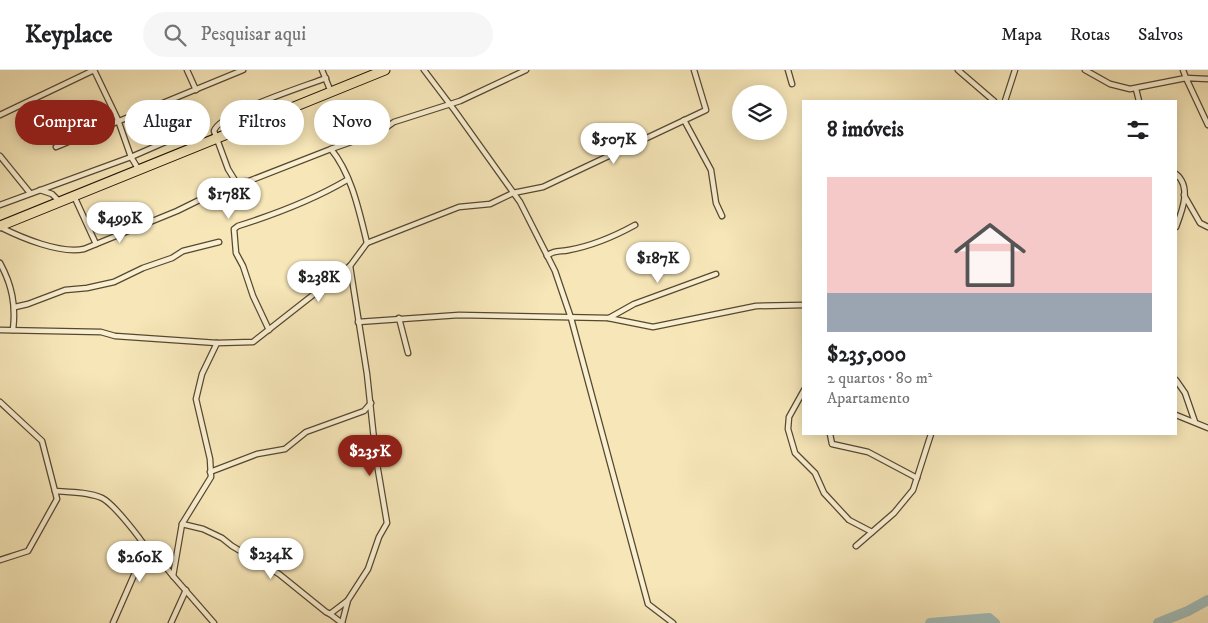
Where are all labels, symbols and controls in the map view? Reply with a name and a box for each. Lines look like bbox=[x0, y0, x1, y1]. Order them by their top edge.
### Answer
search box bbox=[143, 12, 493, 57]
text: Keyplace bbox=[25, 20, 113, 50]
icon: search bbox=[161, 21, 189, 49]
text: Pesquisar aqui bbox=[201, 23, 306, 46]
text: Mapa bbox=[1001, 24, 1042, 46]
text: Rotas bbox=[1070, 24, 1110, 46]
text: Salvos bbox=[1138, 24, 1183, 46]
map controls bbox=[732, 85, 787, 140]
button: layers bbox=[732, 85, 787, 140]
chip: Comprar bbox=[15, 100, 115, 145]
chip: Alugar bbox=[125, 100, 210, 145]
chip: Filtros bbox=[220, 100, 304, 145]
chip: Novo bbox=[314, 100, 390, 145]
icon: filters bbox=[1124, 116, 1152, 144]
text: 8 imóveis bbox=[827, 117, 904, 143]
pin: $507K bbox=[579, 122, 649, 165]
text: $507K bbox=[592, 129, 636, 149]
pin: $178K bbox=[194, 178, 264, 220]
text: $178K bbox=[208, 184, 250, 204]
pin: $499K bbox=[85, 202, 155, 244]
text: $499K bbox=[97, 208, 143, 228]
icon: home bbox=[945, 210, 1035, 300]
pin: $187K bbox=[623, 242, 693, 284]
text: $187K bbox=[637, 248, 679, 268]
pin: $238K bbox=[284, 260, 354, 303]
text: $238K bbox=[298, 267, 340, 287]
text: $235,000 bbox=[827, 342, 906, 368]
text: 2 quartos · 80 m² bbox=[827, 368, 932, 388]
text: Apartamento bbox=[827, 388, 910, 408]
pin: $235K bbox=[335, 434, 405, 477]
text: $235K bbox=[349, 441, 391, 461]
pin: $234K bbox=[236, 538, 306, 580]
pin: $260K bbox=[105, 540, 175, 583]
text: $234K bbox=[249, 544, 293, 564]
text: $260K bbox=[118, 547, 162, 567]

